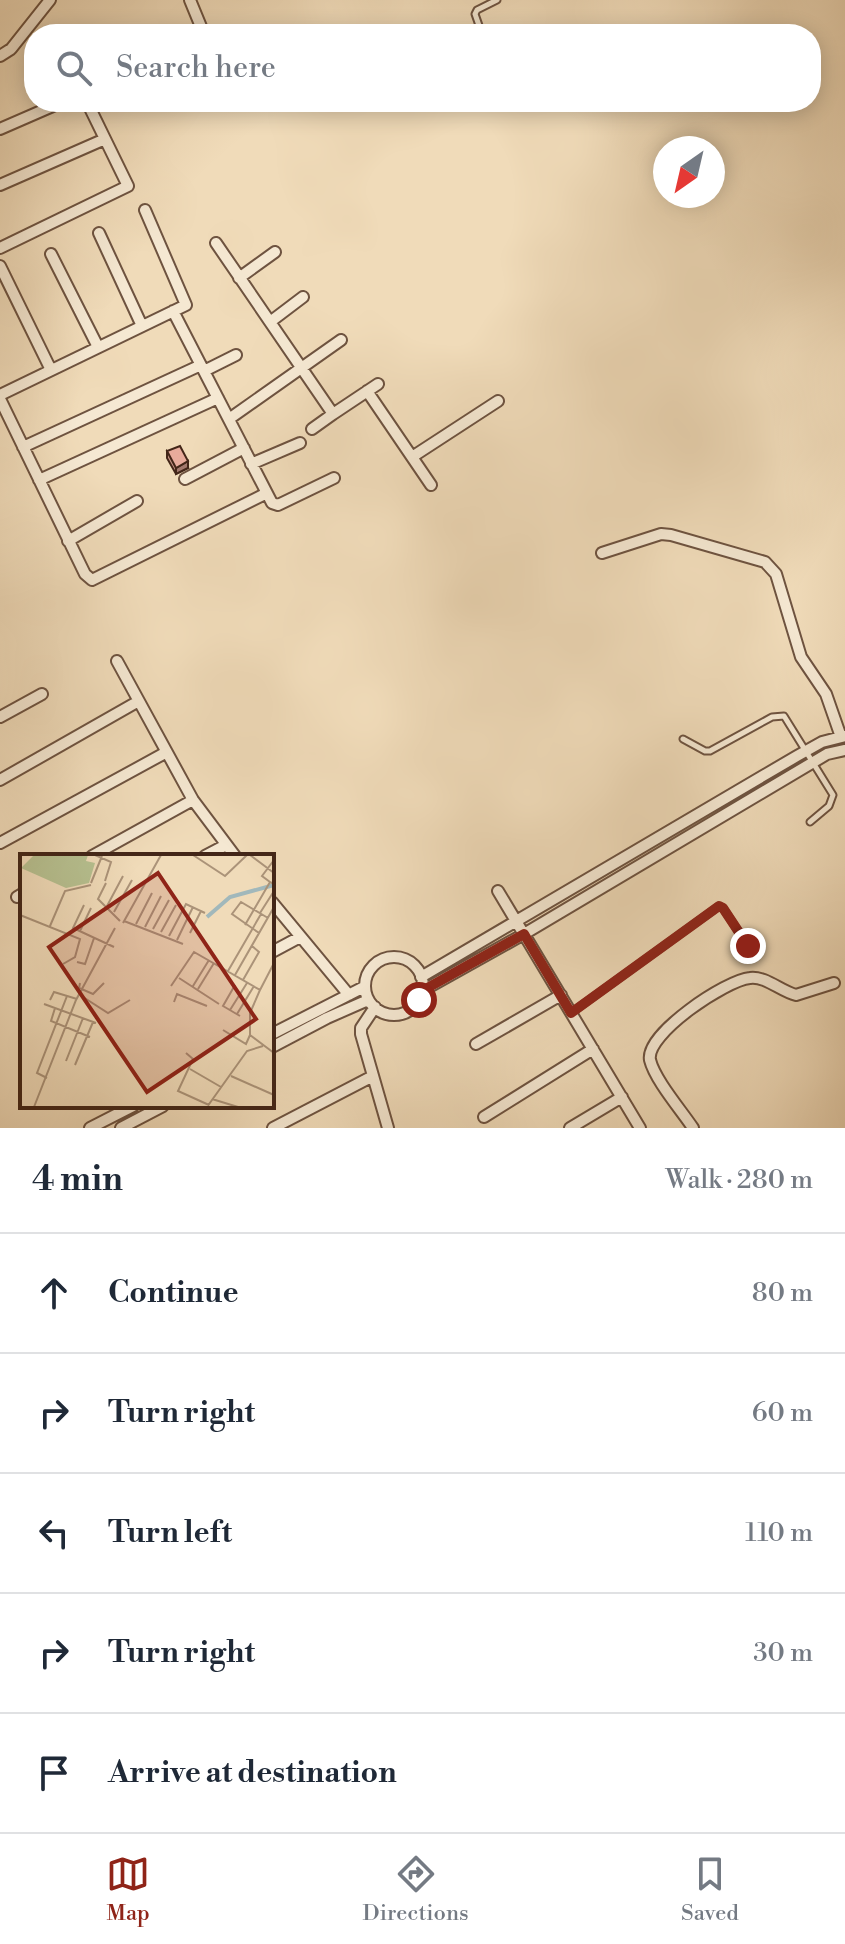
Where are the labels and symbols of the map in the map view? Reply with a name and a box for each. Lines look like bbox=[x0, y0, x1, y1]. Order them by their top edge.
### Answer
north arrow bbox=[653, 136, 725, 208]
inset map bbox=[20, 854, 274, 1108]
route end bbox=[730, 928, 766, 964]
route start bbox=[401, 982, 437, 1018]

